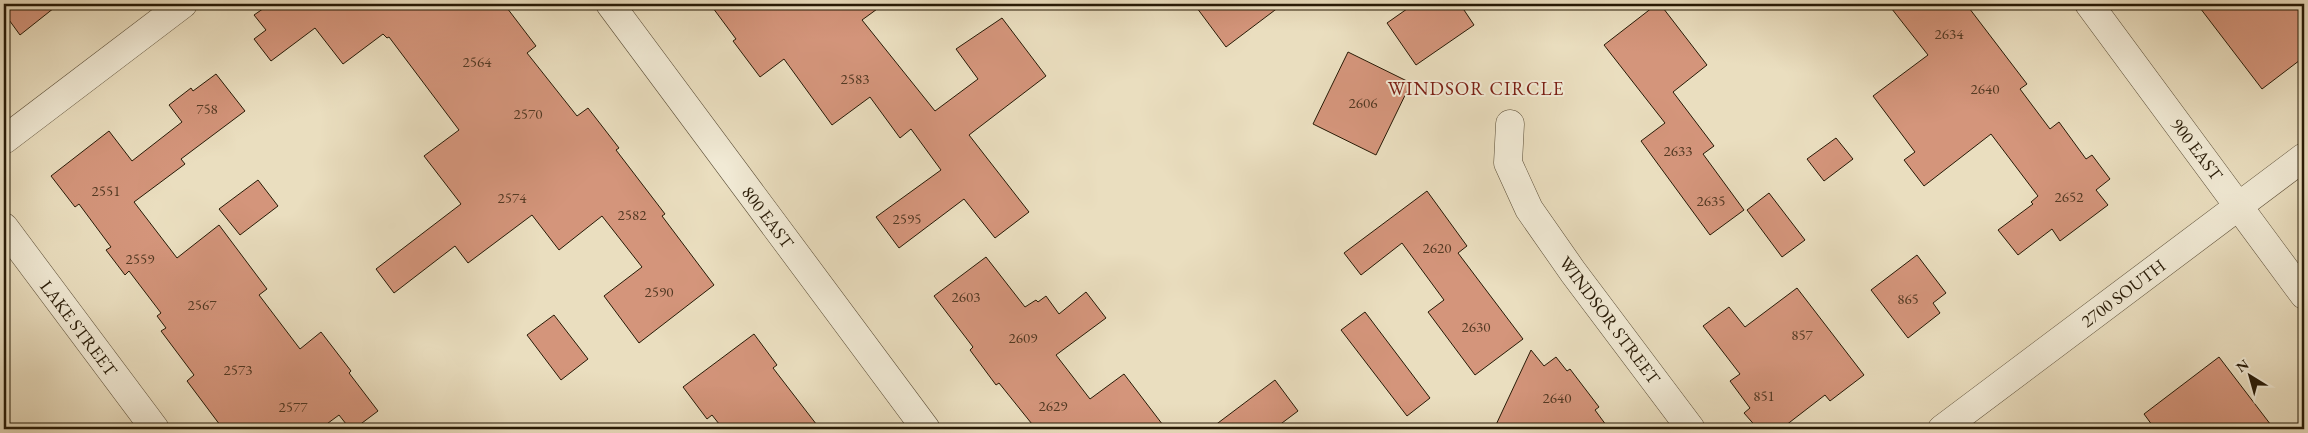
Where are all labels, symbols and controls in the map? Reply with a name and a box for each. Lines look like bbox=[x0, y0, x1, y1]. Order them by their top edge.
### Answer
house number: 2634 bbox=[1935, 24, 1964, 43]
house number: 2564 bbox=[463, 52, 492, 71]
house number: 2583 bbox=[841, 69, 869, 88]
district label: WINDSOR CIRCLE bbox=[1388, 76, 1564, 101]
house number: 2640 bbox=[1971, 79, 1999, 98]
house number: 2606 bbox=[1349, 93, 1377, 112]
house number: 758 bbox=[196, 99, 218, 118]
house number: 2570 bbox=[514, 104, 542, 123]
street label: 900 EAST bbox=[2166, 113, 2229, 186]
house number: 2633 bbox=[1664, 141, 1692, 160]
house number: 2551 bbox=[92, 181, 120, 200]
street label: 800 EAST bbox=[737, 181, 800, 254]
house number: 2652 bbox=[2055, 187, 2084, 206]
house number: 2574 bbox=[498, 188, 527, 207]
house number: 2635 bbox=[1697, 191, 1725, 210]
house number: 2582 bbox=[618, 205, 647, 224]
house number: 2595 bbox=[893, 209, 921, 228]
house number: 2620 bbox=[1423, 238, 1451, 257]
house number: 2559 bbox=[126, 249, 154, 268]
street label: WINDSOR STREET bbox=[1554, 251, 1666, 389]
street label: 2700 SOUTH bbox=[2076, 254, 2170, 332]
street label: LAKE STREET bbox=[35, 275, 123, 381]
house number: 2590 bbox=[645, 282, 673, 301]
house number: 2603 bbox=[952, 287, 980, 306]
house number: 865 bbox=[1897, 289, 1919, 308]
house number: 2567 bbox=[188, 295, 217, 314]
house number: 2630 bbox=[1462, 317, 1490, 336]
house number: 857 bbox=[1791, 325, 1814, 344]
house number: 2609 bbox=[1009, 328, 1037, 347]
north arrow bbox=[2226, 350, 2276, 400]
text: N bbox=[2232, 355, 2253, 376]
house number: 2573 bbox=[224, 360, 252, 379]
house number: 851 bbox=[1753, 386, 1775, 405]
house number: 2640 bbox=[1543, 388, 1571, 407]
house number: 2629 bbox=[1039, 396, 1067, 415]
house number: 2577 bbox=[279, 397, 308, 416]

